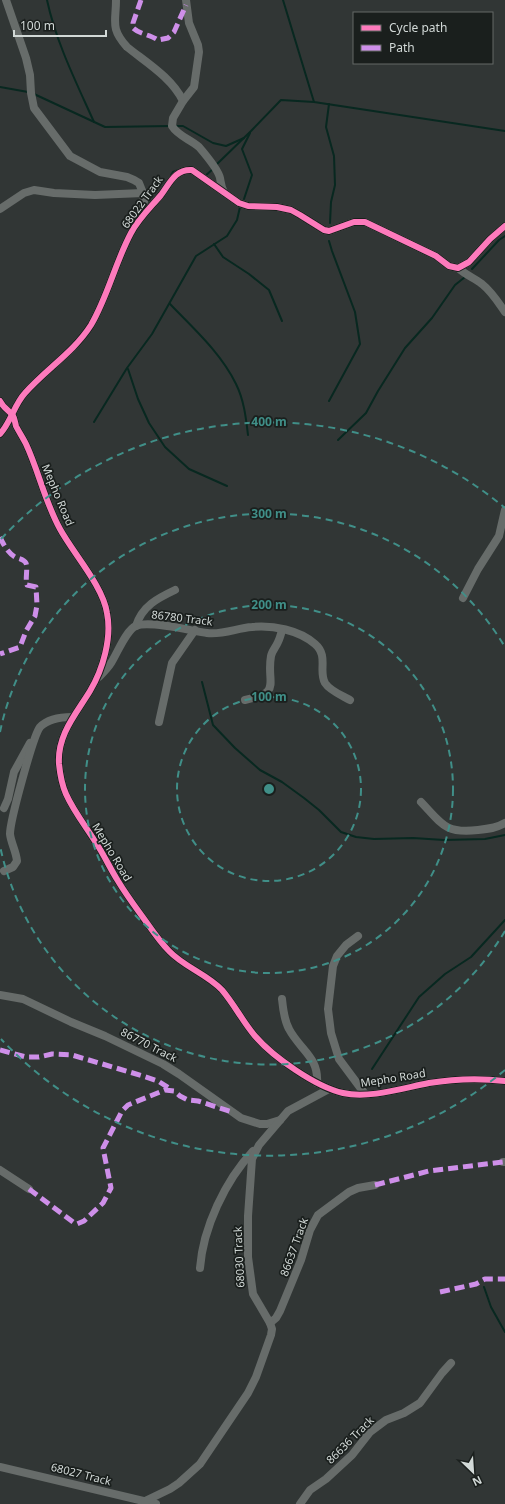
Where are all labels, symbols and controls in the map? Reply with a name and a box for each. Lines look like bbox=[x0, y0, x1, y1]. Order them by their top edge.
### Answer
scale bar bbox=[14, 12, 106, 38]
legend bbox=[353, 12, 493, 64]
text: 100 m bbox=[20, 17, 55, 34]
text: Cycle path bbox=[389, 19, 447, 36]
text: Path bbox=[389, 39, 415, 56]
street label: 68022 Track bbox=[117, 172, 166, 231]
text: 400 m bbox=[251, 413, 287, 430]
street label: Mepho Road bbox=[39, 462, 78, 528]
text: 300 m bbox=[251, 505, 287, 522]
text: 200 m bbox=[251, 596, 287, 613]
street label: 86780 Track bbox=[151, 606, 214, 629]
text: 100 m bbox=[251, 688, 287, 705]
centre of rings bbox=[262, 782, 276, 796]
street label: Mepho Road bbox=[89, 820, 136, 884]
street label: 86770 Track bbox=[118, 1024, 180, 1065]
street label: Mepho Road bbox=[359, 1065, 427, 1090]
street label: 86637 Track bbox=[276, 1215, 311, 1278]
street label: 68030 Track bbox=[229, 1226, 248, 1288]
street label: 86636 Track bbox=[323, 1413, 377, 1467]
north arrow bbox=[453, 1452, 493, 1492]
street label: 68027 Track bbox=[49, 1459, 113, 1488]
text: N bbox=[470, 1473, 485, 1490]

